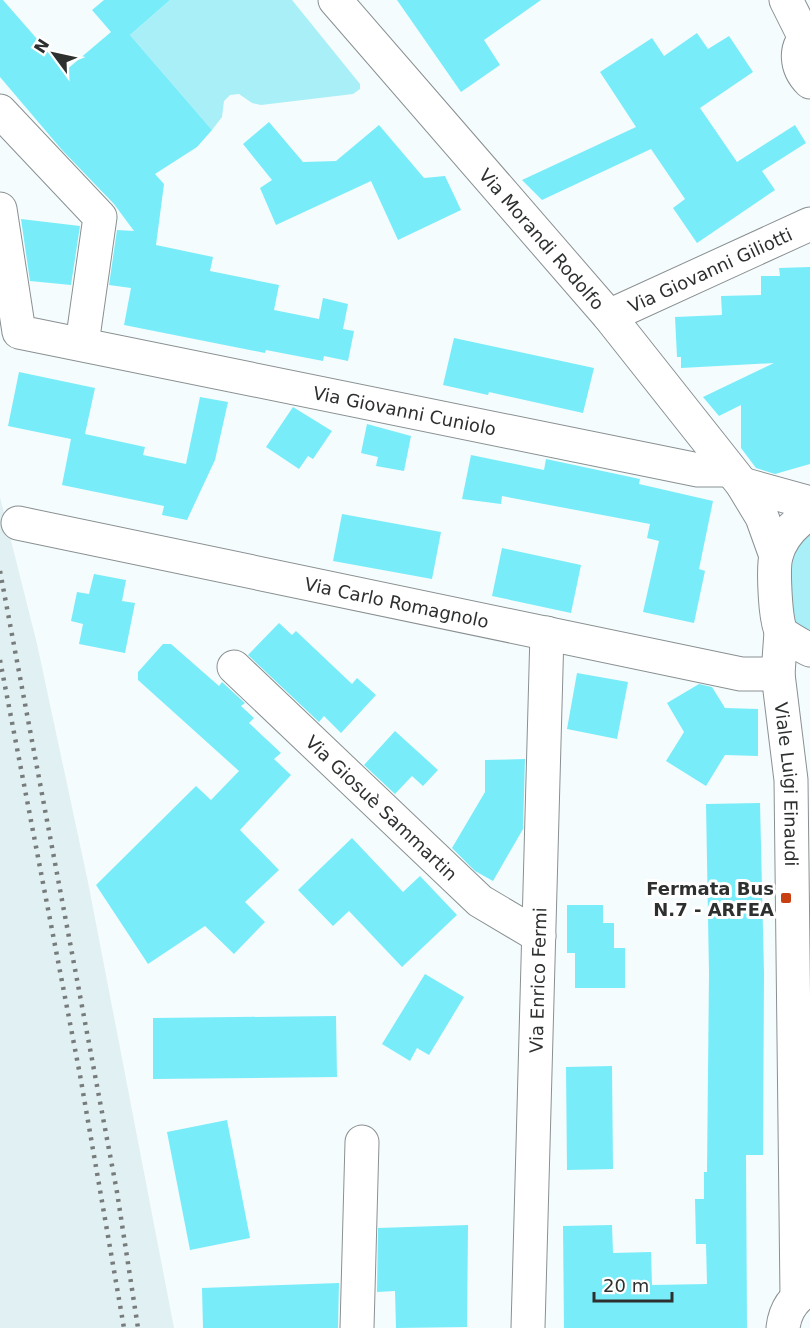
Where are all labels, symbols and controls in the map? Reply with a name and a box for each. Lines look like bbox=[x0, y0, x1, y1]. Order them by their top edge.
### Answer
north arrow bbox=[24, 24, 84, 84]
text: N bbox=[30, 35, 53, 57]
street label: Via Morandi Rodolfo bbox=[475, 164, 609, 314]
street label: Via Giovanni Giliotti bbox=[625, 223, 795, 316]
street label: Via Giovanni Cuniolo bbox=[311, 382, 498, 439]
street label: Via Carlo Romagnolo bbox=[303, 573, 491, 632]
street label: Viale Luigi Einaudi bbox=[771, 701, 803, 867]
street label: Via Giosuè Sammartin bbox=[302, 731, 462, 884]
place label: Fermata Bus N.7 - ARFEA bbox=[646, 878, 774, 920]
marker: Fermata Bus N.7 - ARFEA bbox=[779, 891, 793, 905]
street label: Via Enrico Fermi bbox=[525, 907, 550, 1053]
scale bar bbox=[594, 1265, 672, 1303]
text: 20 m bbox=[603, 1275, 649, 1296]

